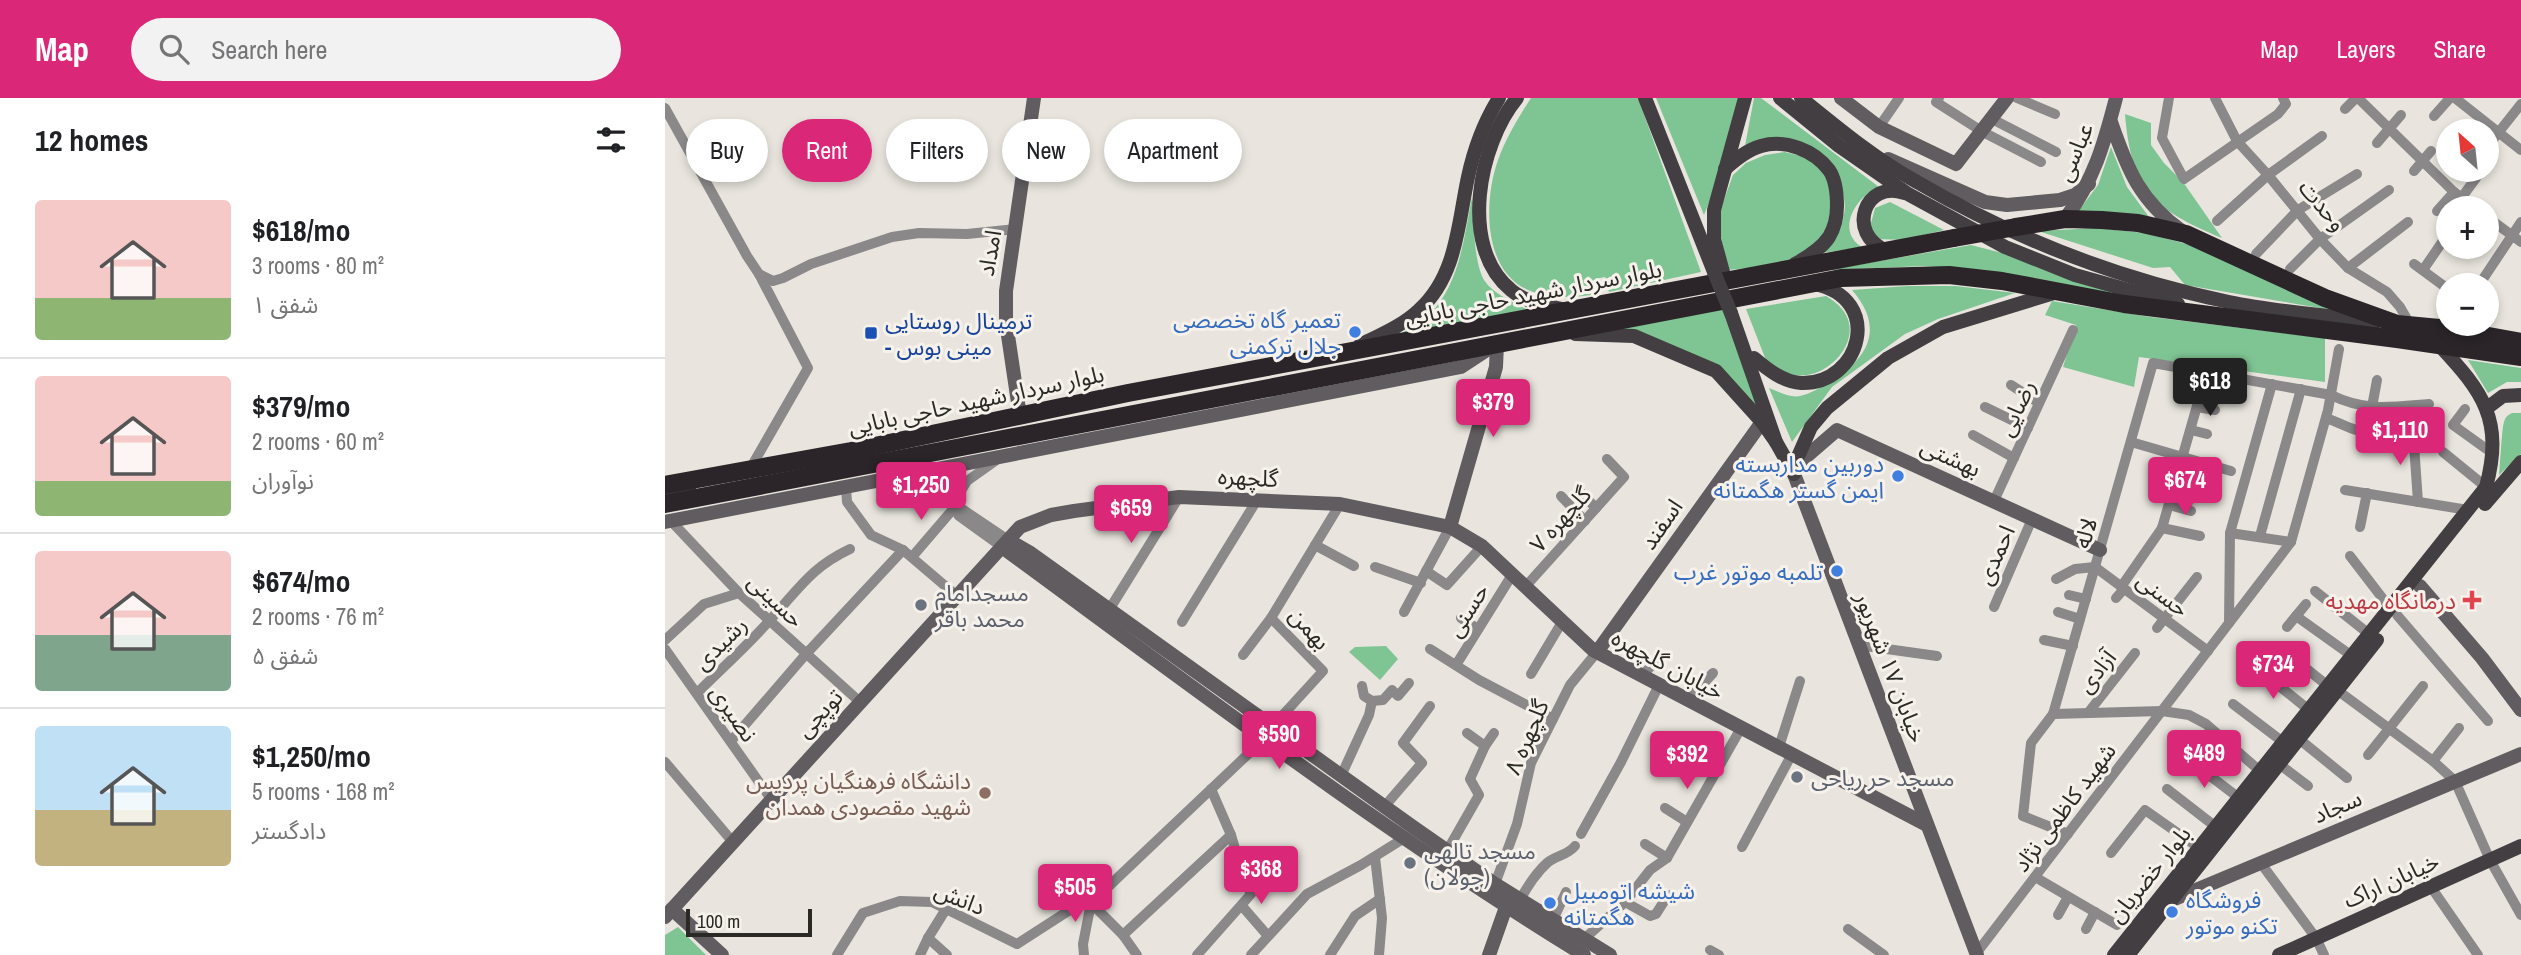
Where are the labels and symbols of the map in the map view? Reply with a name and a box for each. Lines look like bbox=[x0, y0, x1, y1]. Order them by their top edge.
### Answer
street label: عباسی bbox=[2048, 118, 2100, 186]
north arrow bbox=[2436, 119, 2499, 182]
street label: وحدت bbox=[2292, 172, 2354, 238]
street label: امداد bbox=[970, 228, 1008, 278]
street label: بلوار سردار شهید حاجی بابایی bbox=[1402, 253, 1664, 333]
place label: تعمیر گاه تخصصی جلال ترکمنی bbox=[1173, 304, 1341, 361]
place label: ترمینال روستایی - مینی بوس bbox=[885, 305, 1033, 362]
marker: تعمیر گاه تخصصی جلال ترکمنی bbox=[1347, 324, 1363, 340]
marker: ترمینال روستایی - مینی بوس bbox=[863, 325, 879, 341]
street label: بلوار سردار شهید حاجی بابایی bbox=[845, 358, 1107, 442]
pin: $618 bbox=[2169, 358, 2251, 418]
street label: رضایی bbox=[1989, 375, 2043, 441]
pin: $379 bbox=[1452, 380, 1534, 439]
pin: $1,110 bbox=[2343, 408, 2457, 467]
street label: بهشتی bbox=[1916, 430, 1986, 484]
place label: دوربین مداربسته ایمن گستر هگمتانه bbox=[1714, 448, 1884, 505]
pin: $674 bbox=[2144, 458, 2226, 517]
street label: گلچهره bbox=[1217, 460, 1279, 494]
pin: $1,250 bbox=[864, 462, 978, 522]
marker: دوربین مداربسته ایمن گستر هگمتانه bbox=[1890, 468, 1906, 484]
street label: گلچهره ۷ bbox=[1522, 479, 1598, 559]
pin: $659 bbox=[1090, 486, 1172, 545]
street label: اسفند bbox=[1633, 493, 1689, 555]
street label: لاله bbox=[2066, 514, 2104, 552]
street label: احمدی bbox=[1968, 520, 2022, 590]
place label: تلمبه موتور غرب bbox=[1674, 556, 1823, 587]
marker: تلمبه موتور غرب bbox=[1829, 563, 1845, 579]
street label: حسنی bbox=[2131, 564, 2195, 624]
street label: حسینی bbox=[741, 566, 811, 634]
place label: مسجدامام محمد باقر bbox=[934, 577, 1029, 634]
street label: حسنی bbox=[1439, 577, 1495, 643]
place label: درمانگاه مهدیه bbox=[2326, 585, 2456, 616]
street label: خیابان ۱۷ شهریور bbox=[1848, 587, 1934, 747]
marker: درمانگاه مهدیه bbox=[2462, 590, 2482, 610]
marker: مسجدامام محمد باقر bbox=[913, 597, 929, 613]
street label: بهمن bbox=[1282, 600, 1338, 656]
street label: رشیدی bbox=[686, 609, 754, 677]
street label: خیابان گلچهره bbox=[1606, 621, 1730, 707]
street label: آزادی bbox=[2069, 642, 2124, 699]
pin: $734 bbox=[2232, 642, 2314, 701]
street label: نصیری bbox=[703, 678, 765, 748]
street label: توپچی bbox=[788, 682, 850, 744]
street label: گلچهره ۸ bbox=[1496, 694, 1556, 779]
pin: $590 bbox=[1238, 712, 1320, 771]
pin: $489 bbox=[2163, 730, 2245, 790]
pin: $392 bbox=[1646, 732, 1728, 791]
street label: شهید کاظمی نژاد bbox=[2005, 736, 2123, 878]
place label: مسجد حر ریاحی bbox=[1811, 762, 1954, 793]
place label: دانشگاه فرهنگیان پردیس شهید مقصودی همدان bbox=[746, 765, 971, 822]
marker: مسجد حر ریاحی bbox=[1789, 769, 1805, 785]
street label: سجاد bbox=[2308, 782, 2366, 830]
marker: دانشگاه فرهنگیان پردیس شهید مقصودی همدان bbox=[977, 785, 993, 801]
street label: بلوار خضریان bbox=[2100, 819, 2198, 929]
place label: مسجد تالهی (جولان) bbox=[1424, 835, 1536, 892]
street label: خیابان اراک bbox=[2338, 845, 2444, 915]
pin: $368 bbox=[1220, 846, 1302, 906]
marker: مسجد تالهی (جولان) bbox=[1402, 855, 1418, 871]
pin: $505 bbox=[1034, 864, 1116, 924]
street label: دانش bbox=[930, 874, 990, 922]
place label: شیشه اتومبیل هگمتانه bbox=[1564, 875, 1695, 932]
place label: فروشگاه تکنو موتور bbox=[2185, 884, 2278, 941]
marker: شیشه اتومبیل هگمتانه bbox=[1542, 895, 1558, 911]
marker: فروشگاه تکنو موتور bbox=[2164, 904, 2180, 920]
scale bar bbox=[686, 906, 812, 938]

